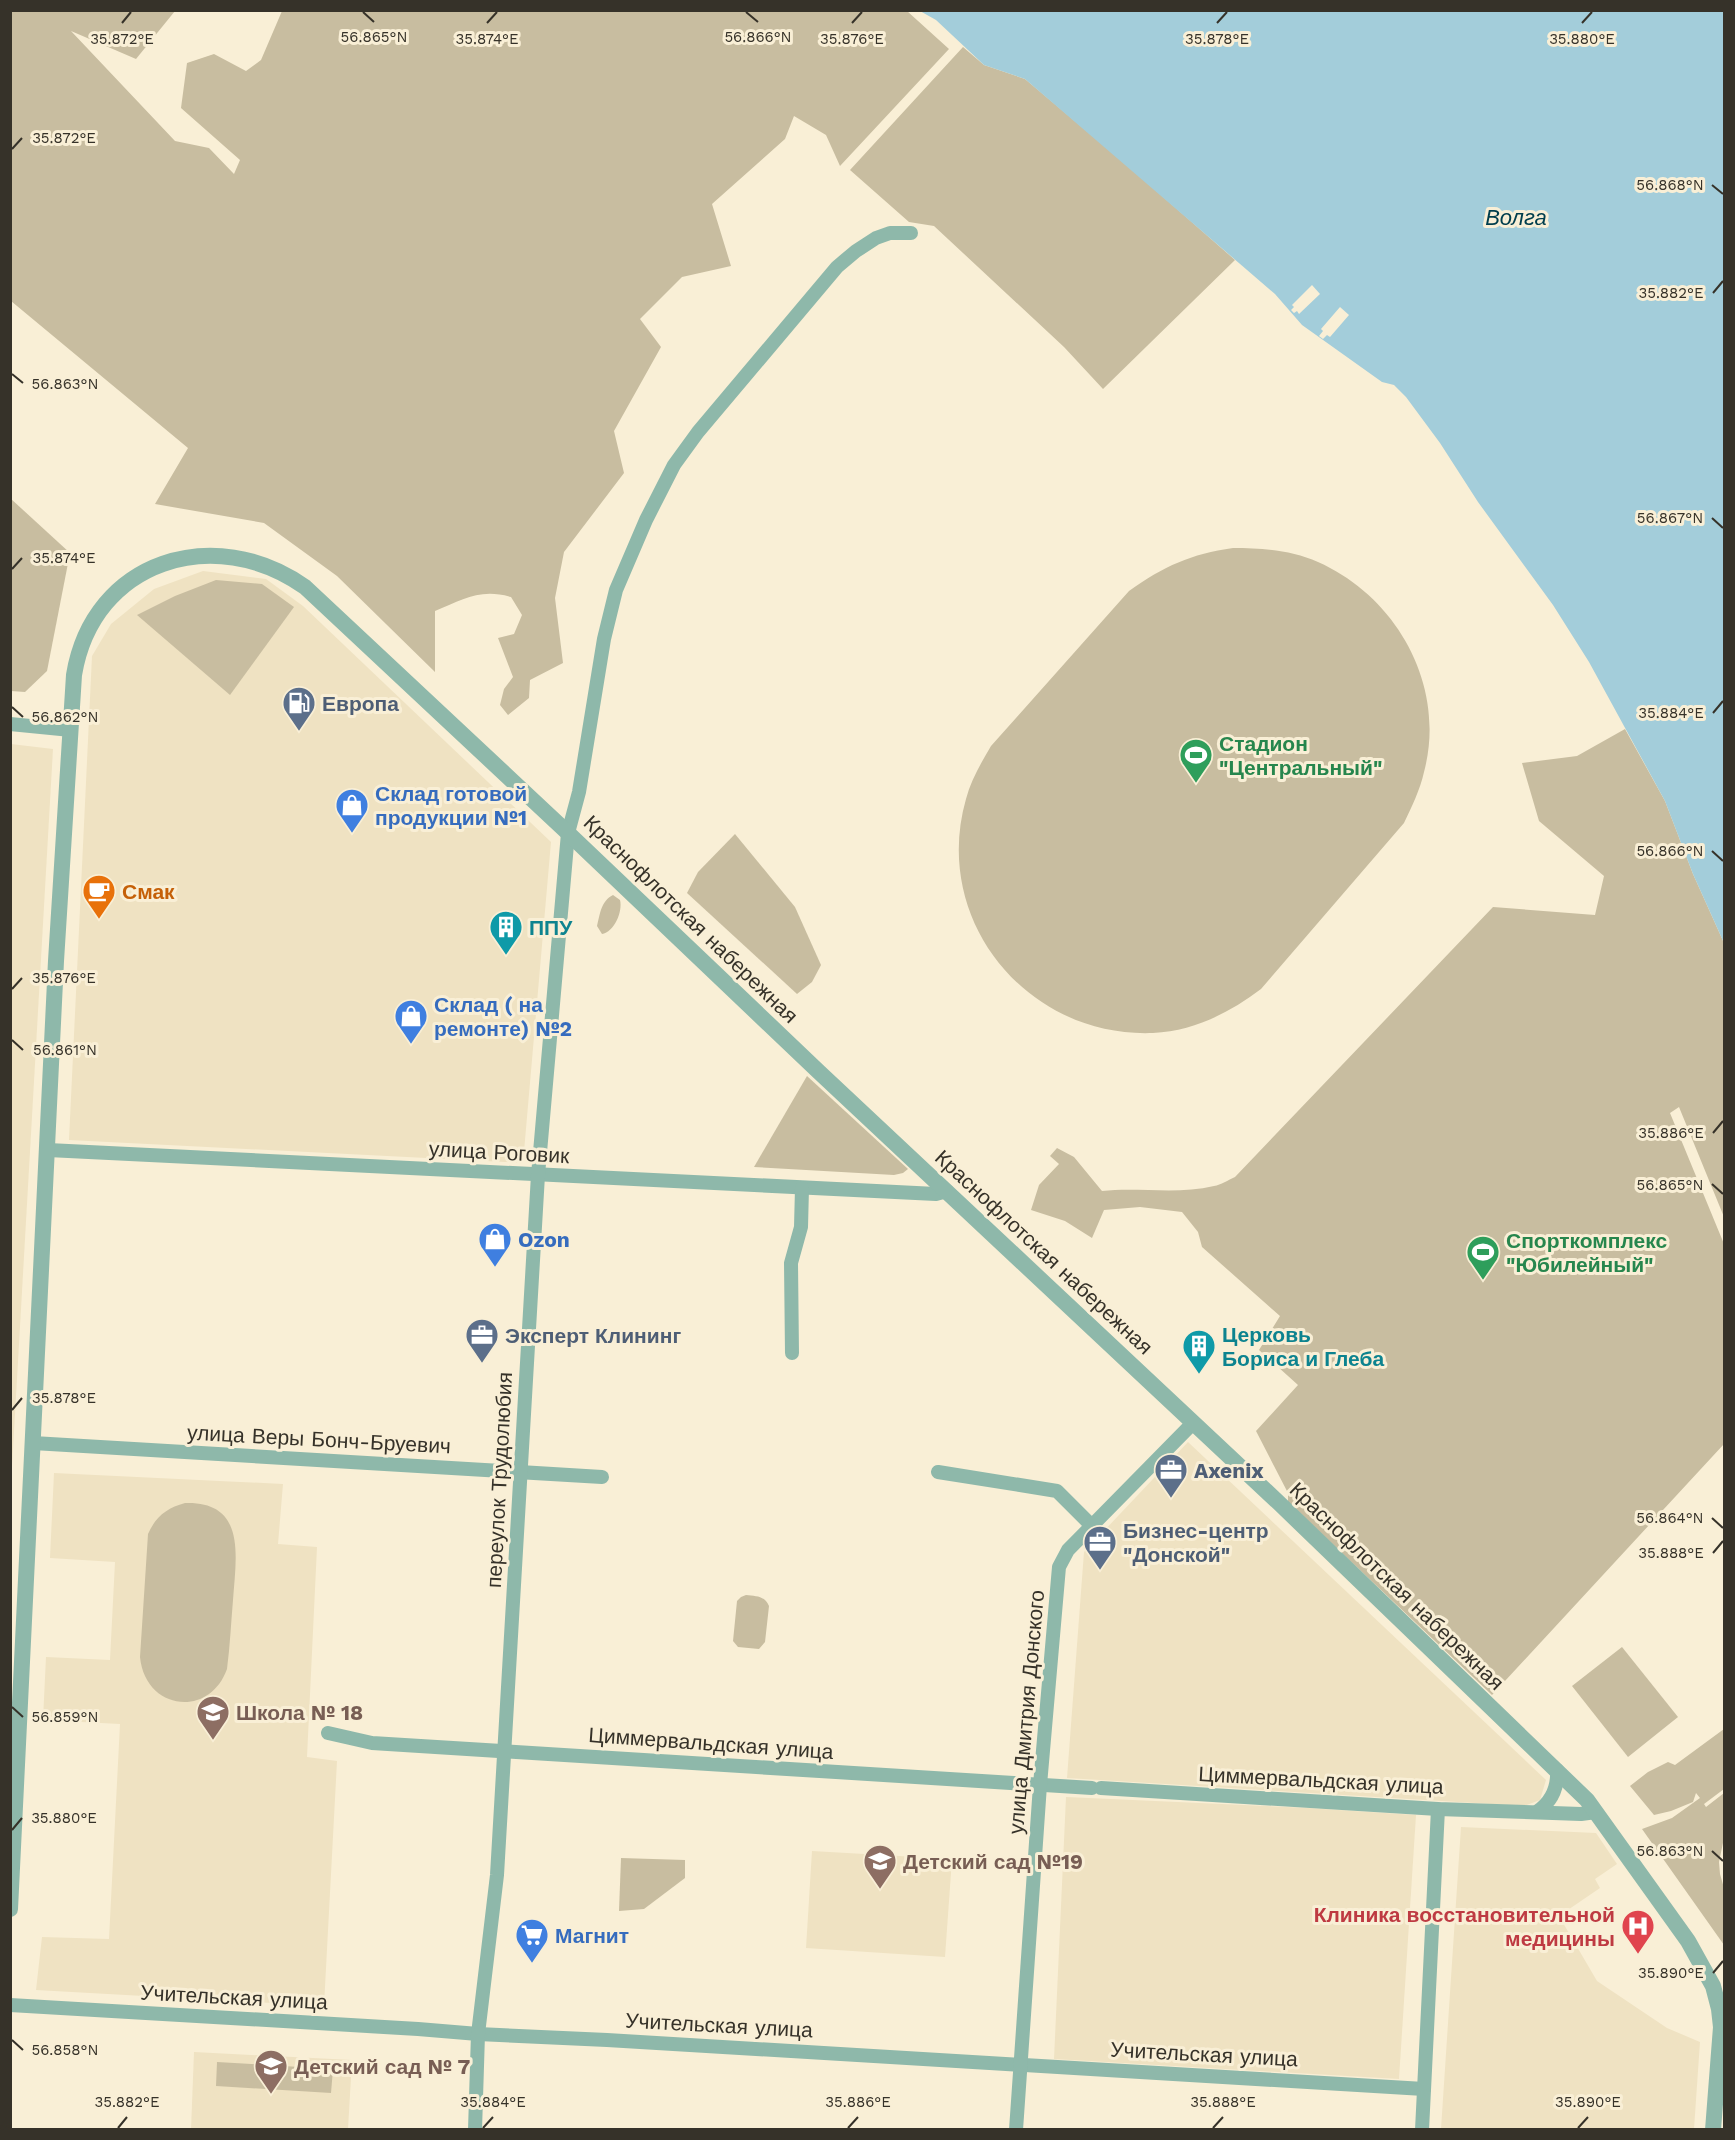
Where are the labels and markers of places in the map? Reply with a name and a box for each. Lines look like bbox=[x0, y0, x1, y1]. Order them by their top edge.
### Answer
fuel station icon: Европа bbox=[281, 685, 317, 732]
place label: Европа bbox=[322, 691, 399, 716]
place label: Стадион "Центральный" bbox=[1219, 731, 1382, 780]
sports icon: Стадион "Центральный" bbox=[1178, 737, 1214, 784]
place label: Склад готовой продукции №1 bbox=[375, 781, 527, 830]
shop icon: Склад готовой продукции №1 bbox=[334, 787, 370, 834]
cafe icon: Смак bbox=[81, 873, 117, 920]
place label: Смак bbox=[122, 879, 175, 904]
building icon: ППУ bbox=[488, 909, 524, 956]
place label: ППУ bbox=[529, 915, 573, 940]
place label: Склад ( на ремонте) №2 bbox=[434, 992, 572, 1041]
shop icon: Склад ( на ремонте) №2 bbox=[393, 998, 429, 1045]
shop icon: Ozon bbox=[477, 1221, 513, 1268]
place label: Ozon bbox=[518, 1227, 570, 1252]
place label: Спорткомплекс "Юбилейный" bbox=[1506, 1228, 1667, 1277]
sports icon: Спорткомплекс "Юбилейный" bbox=[1465, 1234, 1501, 1281]
office icon: Эксперт Клининг bbox=[464, 1317, 500, 1364]
place label: Церковь Бориса и Глеба bbox=[1222, 1322, 1384, 1371]
place label: Эксперт Клининг bbox=[505, 1323, 681, 1348]
building icon: Церковь Бориса и Глеба bbox=[1181, 1328, 1217, 1375]
office icon: Axenix bbox=[1153, 1452, 1189, 1499]
place label: Axenix bbox=[1194, 1458, 1264, 1483]
place label: Бизнес-центр "Донской" bbox=[1123, 1518, 1269, 1567]
office icon: Бизнес-центр "Донской" bbox=[1082, 1524, 1118, 1571]
school or university icon: Школа № 18 bbox=[195, 1694, 231, 1741]
place label: Школа № 18 bbox=[236, 1700, 363, 1725]
school or university icon: Детский сад №19 bbox=[862, 1843, 898, 1890]
place label: Детский сад №19 bbox=[903, 1849, 1083, 1874]
place label: Клиника восстановительной медицины bbox=[1314, 1902, 1615, 1951]
hospital icon: Клиника восстановительной медицины bbox=[1620, 1908, 1656, 1955]
supermarket icon: Магнит bbox=[514, 1917, 550, 1964]
place label: Магнит bbox=[555, 1923, 629, 1948]
school or university icon: Детский сад № 7 bbox=[253, 2048, 289, 2095]
place label: Детский сад № 7 bbox=[294, 2054, 470, 2079]

